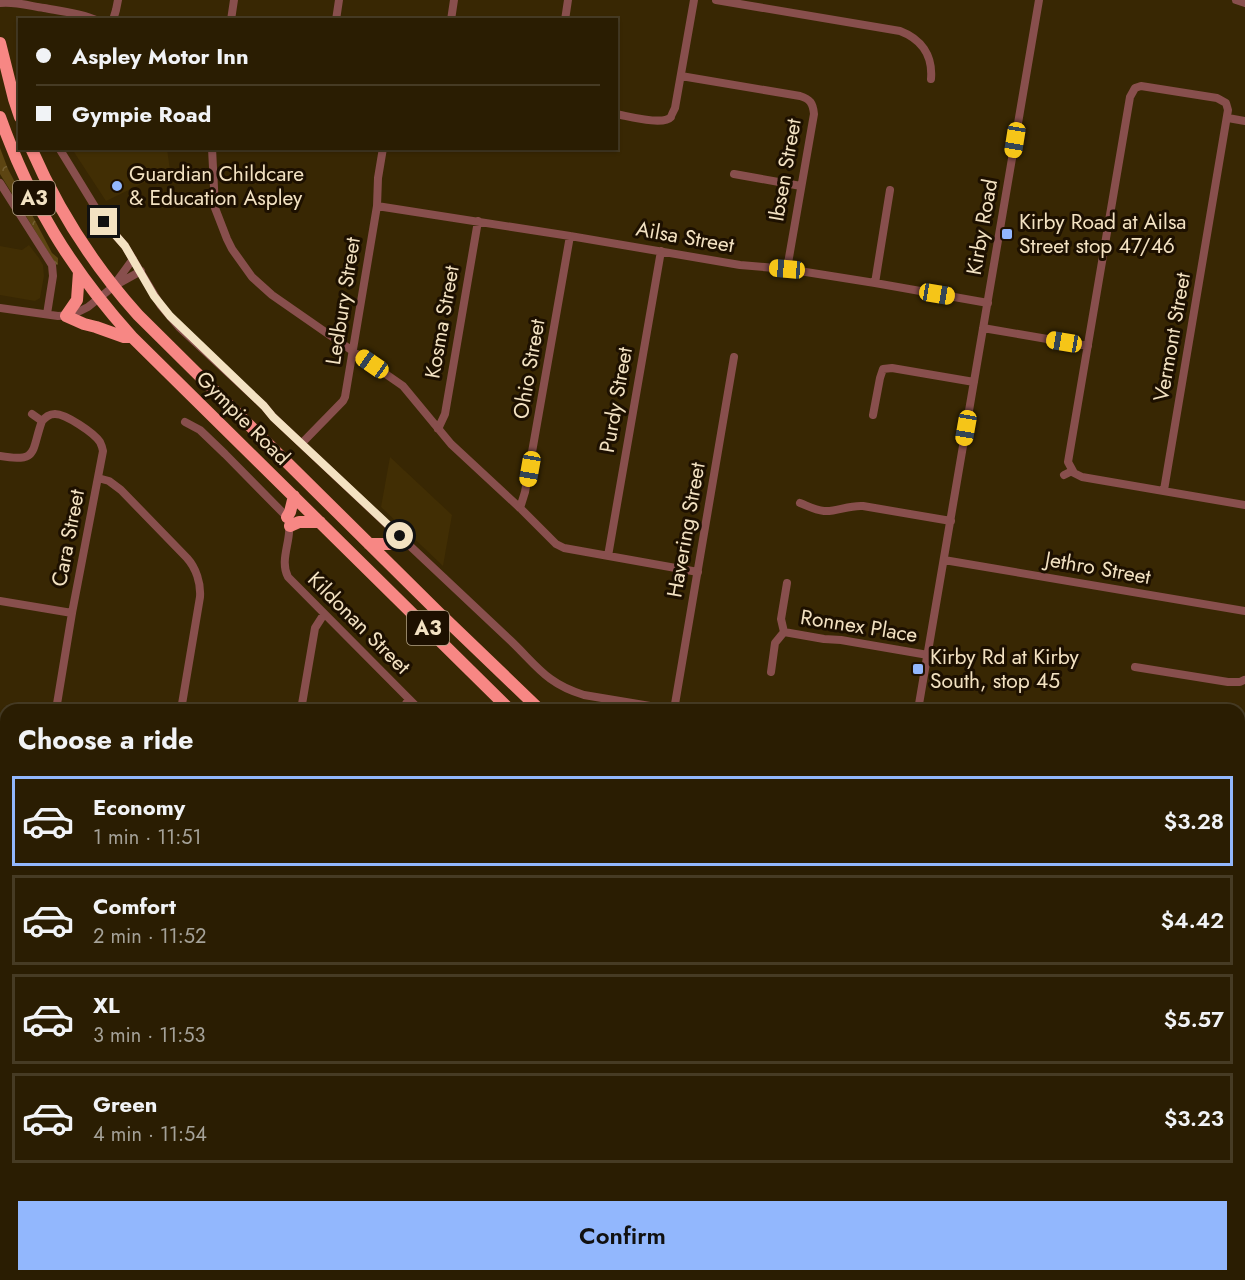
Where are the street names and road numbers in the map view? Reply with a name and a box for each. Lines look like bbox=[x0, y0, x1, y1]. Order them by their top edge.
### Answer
street label: Ibsen Street bbox=[761, 116, 809, 224]
street label: Kirby Road bbox=[959, 177, 1005, 277]
road number: A3 bbox=[13, 181, 55, 215]
street label: Ailsa Street bbox=[634, 214, 736, 260]
street label: Ledbury Street bbox=[318, 235, 368, 367]
street label: Kosma Street bbox=[417, 263, 467, 381]
street label: Vermont Street bbox=[1146, 270, 1198, 404]
street label: Ohio Street bbox=[505, 317, 553, 421]
street label: Purdy Street bbox=[592, 345, 640, 455]
street label: Gympie Road bbox=[189, 364, 297, 472]
street label: Havering Street bbox=[659, 460, 713, 600]
street label: Cara Street bbox=[44, 487, 92, 589]
street label: Jethro Street bbox=[1040, 543, 1153, 592]
street label: Kildonan Street bbox=[301, 565, 417, 681]
street label: Ronnex Place bbox=[798, 602, 920, 650]
road number: A3 bbox=[407, 611, 449, 645]

